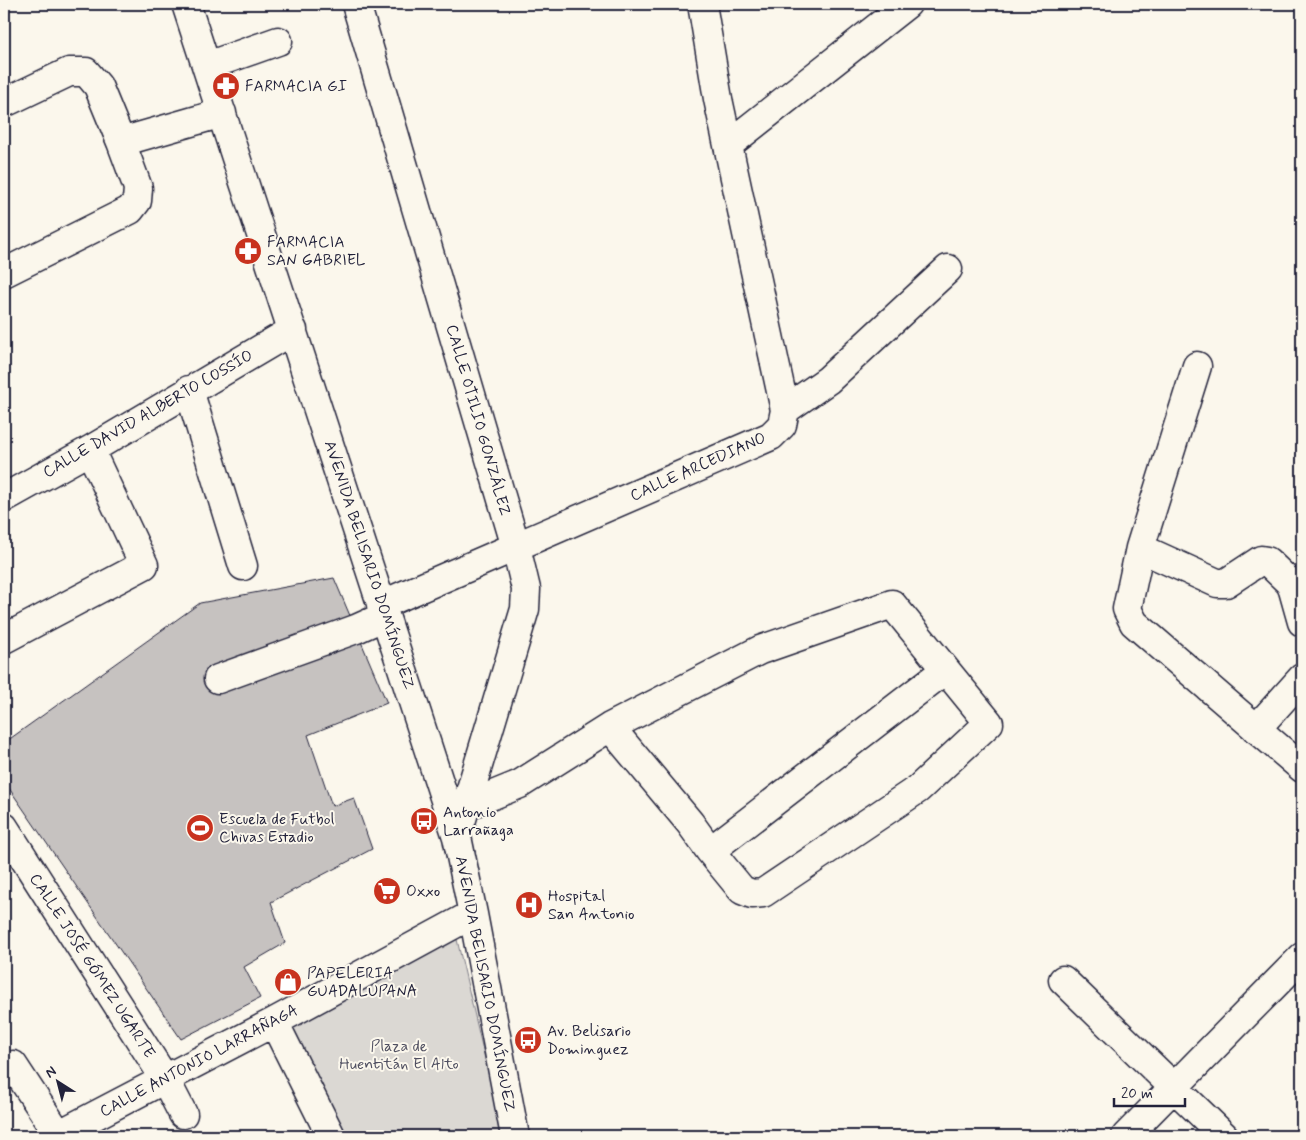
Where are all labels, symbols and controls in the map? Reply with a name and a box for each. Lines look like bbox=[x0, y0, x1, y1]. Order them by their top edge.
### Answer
pharmacy icon: FARMACIA GI bbox=[211, 71, 241, 101]
place label: FARMACIA GI bbox=[245, 76, 347, 97]
place label: FARMACIA SAN GABRIEL bbox=[267, 232, 366, 271]
pharmacy icon: FARMACIA SAN GABRIEL bbox=[233, 236, 263, 266]
street label: CALLE OTILIO GONZÁLEZ bbox=[441, 322, 515, 518]
street label: CALLE DAVID ALBERTO COSSÍO bbox=[39, 345, 257, 483]
street label: CALLE ARCEDIANO bbox=[627, 428, 769, 506]
street label: AVENIDA BELISARIO DOMÍNGUEZ bbox=[319, 438, 419, 693]
place label: Antonio Larrañaga bbox=[443, 802, 514, 841]
bus stop icon: Antonio Larrañaga bbox=[409, 806, 439, 836]
place label: Escuela de Futbol Chivas Estadio bbox=[219, 809, 334, 848]
sports icon: Escuela de Futbol Chivas Estadio bbox=[185, 813, 215, 843]
street label: AVENIDA BELISARIO DOMÍNGUEZ bbox=[450, 854, 520, 1114]
street label: CALLE JOSÉ GÓMEZ UGARTE bbox=[24, 870, 160, 1062]
supermarket icon: Oxxo bbox=[372, 876, 402, 906]
place label: Oxxo bbox=[406, 881, 440, 902]
place label: Hospital San Antonio bbox=[548, 886, 635, 925]
hospital icon: Hospital San Antonio bbox=[514, 890, 544, 920]
place label: PAPELERIA GUADALUPANA bbox=[307, 963, 417, 1002]
shop icon: PAPELERIA GUADALUPANA bbox=[273, 967, 303, 997]
street label: CALLE ANTONIO LARRAÑAGA bbox=[96, 1000, 302, 1122]
place label: Av. Belisario Dominguez bbox=[547, 1021, 631, 1060]
bus stop icon: Av. Belisario Dominguez bbox=[513, 1025, 543, 1055]
park label: Plaza de Huentitán El Alto bbox=[339, 1036, 459, 1075]
north arrow bbox=[32, 1058, 82, 1108]
text: N bbox=[42, 1062, 60, 1082]
scale bar bbox=[1114, 1075, 1185, 1107]
text: 20 m bbox=[1121, 1084, 1153, 1104]

